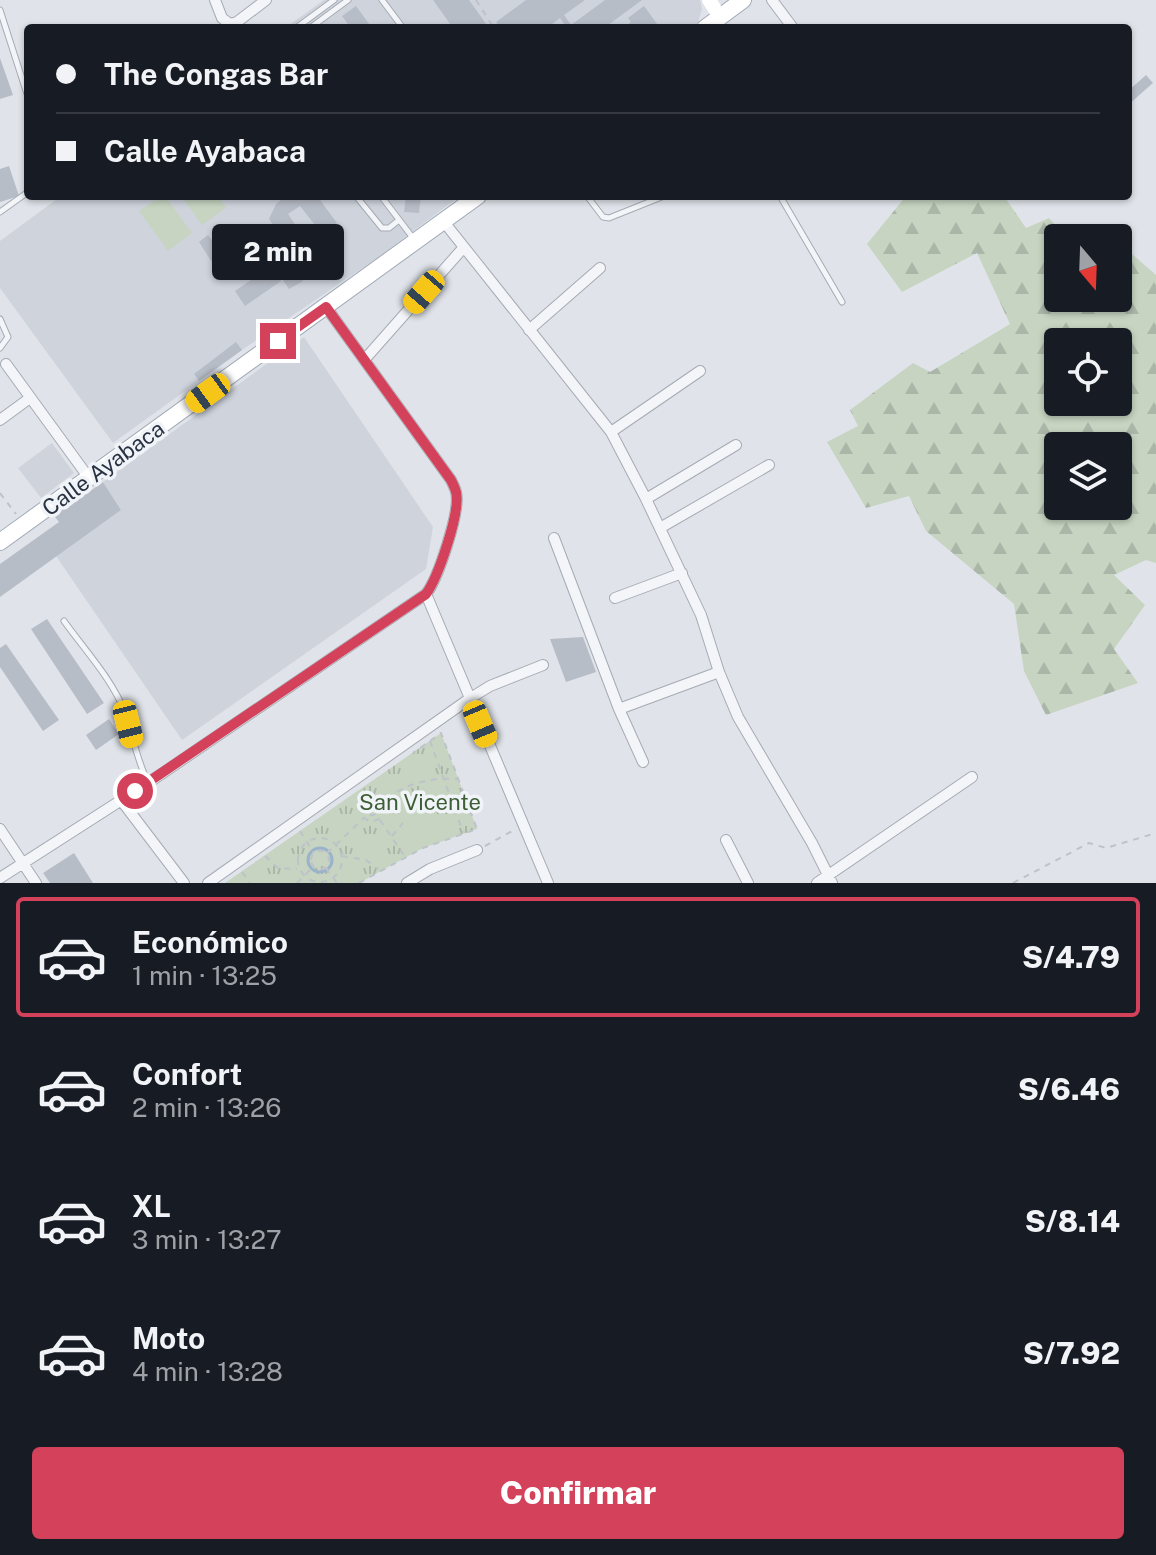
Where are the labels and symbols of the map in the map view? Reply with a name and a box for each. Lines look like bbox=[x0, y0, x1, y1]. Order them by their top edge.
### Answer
north arrow bbox=[1044, 224, 1132, 312]
callout: 2 min bbox=[212, 225, 344, 281]
car bbox=[399, 266, 449, 318]
route end bbox=[260, 323, 296, 359]
car bbox=[182, 369, 234, 417]
street label: Calle Ayabaca bbox=[37, 415, 169, 521]
car bbox=[460, 697, 500, 751]
car bbox=[111, 698, 145, 750]
route start bbox=[117, 773, 153, 809]
park label: San Vicente bbox=[359, 789, 481, 815]

